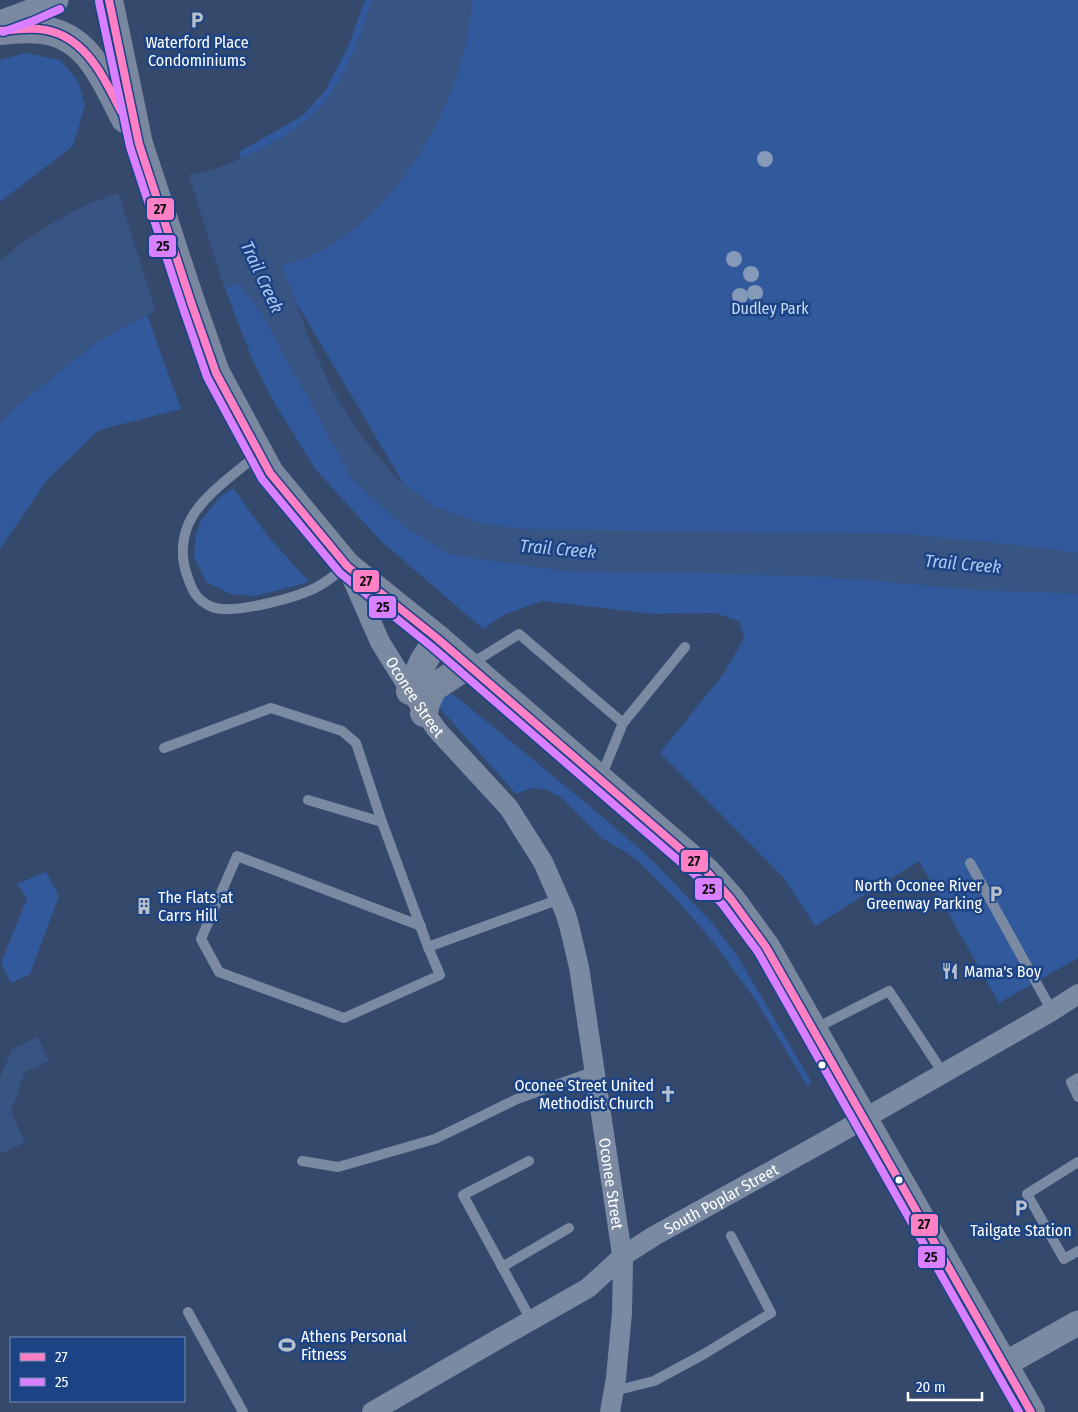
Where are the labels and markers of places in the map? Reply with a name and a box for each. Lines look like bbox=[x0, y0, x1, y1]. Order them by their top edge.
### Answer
parking icon: Waterford Place Condominiums bbox=[187, 10, 207, 30]
place label: Waterford Place Condominiums bbox=[145, 33, 249, 70]
place label: North Oconee River Greenway Parking bbox=[855, 876, 982, 913]
parking icon: North Oconee River Greenway Parking bbox=[986, 884, 1006, 904]
place label: The Flats at Carrs Hill bbox=[158, 888, 234, 925]
building icon: The Flats at Carrs Hill bbox=[134, 896, 154, 916]
restaurant icon: Mama's Boy bbox=[940, 961, 960, 981]
place label: Mama's Boy bbox=[964, 962, 1042, 981]
unlabelled marker bbox=[817, 1060, 827, 1070]
place label: Oconee Street United Methodist Church bbox=[515, 1076, 654, 1113]
church icon: Oconee Street United Methodist Church bbox=[658, 1084, 678, 1104]
unlabelled marker bbox=[894, 1175, 904, 1185]
parking icon: Tailgate Station bbox=[1011, 1198, 1031, 1218]
place label: Tailgate Station bbox=[970, 1221, 1072, 1240]
place label: Athens Personal Fitness bbox=[301, 1327, 407, 1364]
sports icon: Athens Personal Fitness bbox=[277, 1335, 297, 1355]

